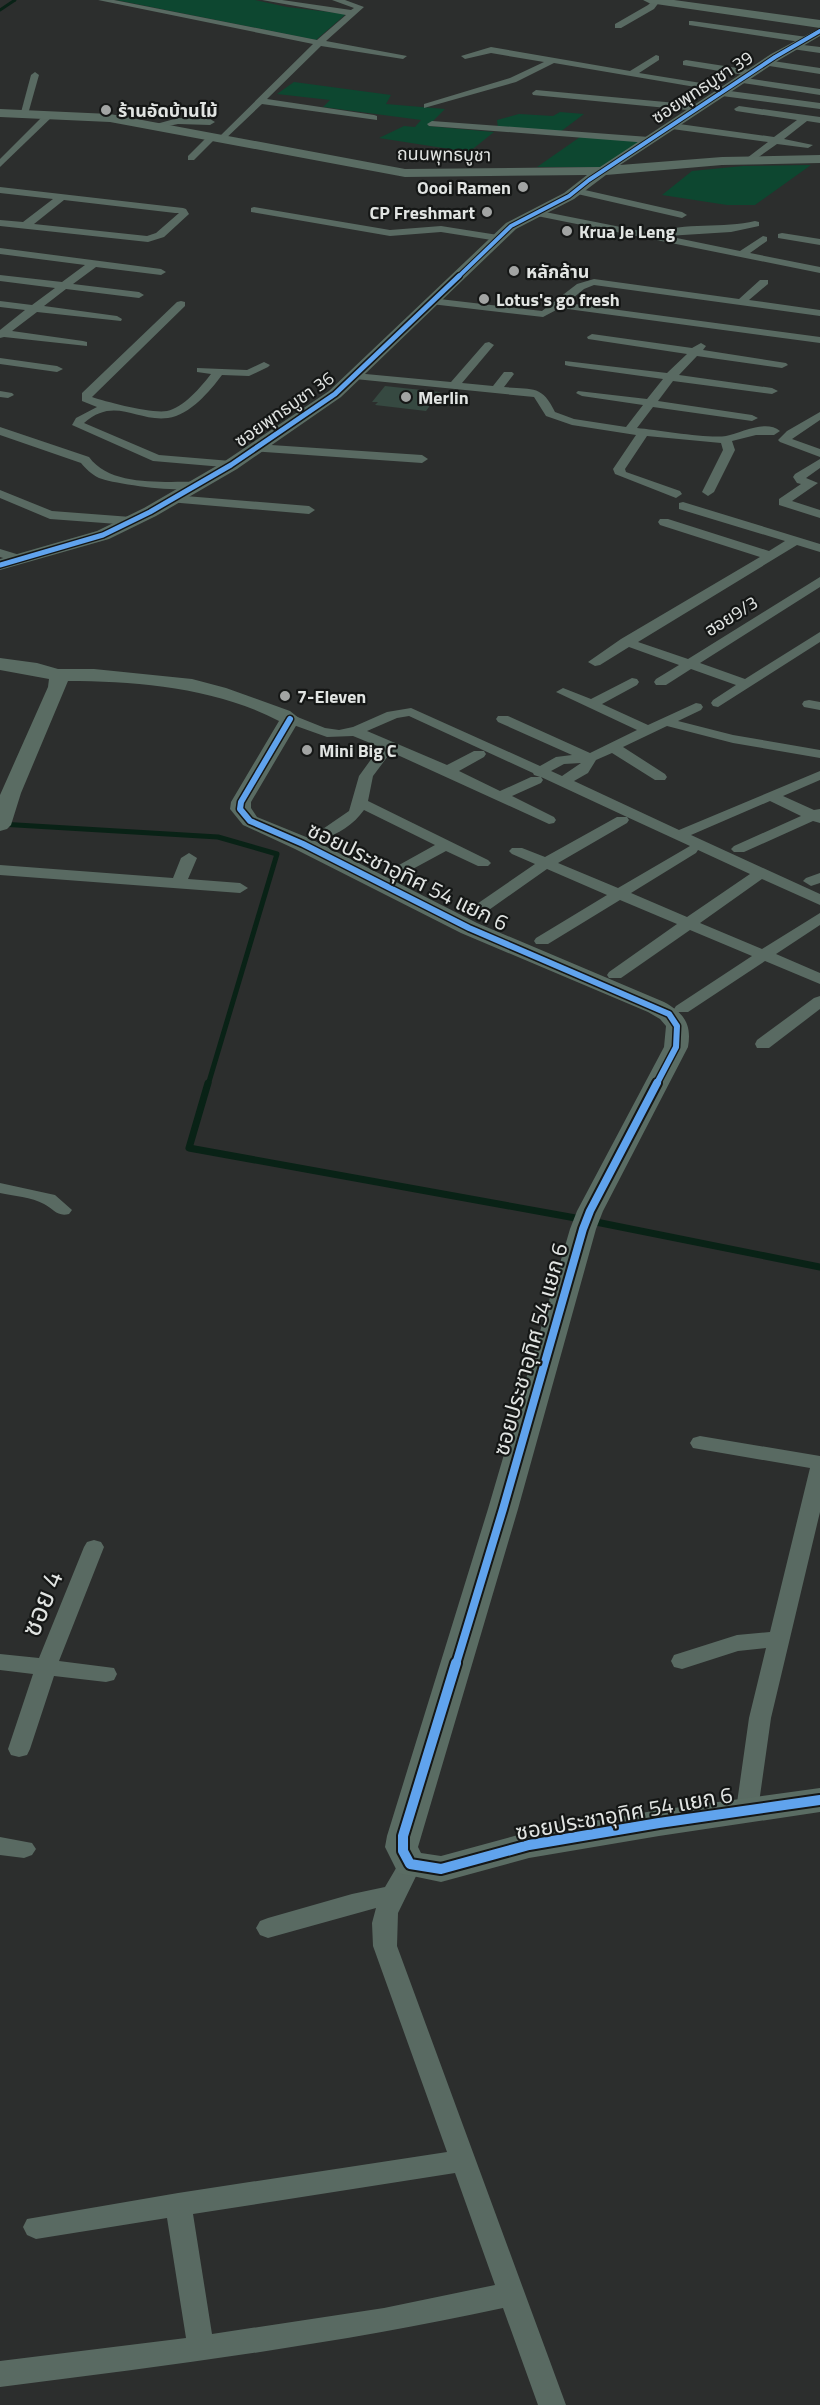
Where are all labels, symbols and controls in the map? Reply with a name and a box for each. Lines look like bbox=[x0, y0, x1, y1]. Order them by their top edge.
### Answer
street label: ซอยพุทธบูชา 39 bbox=[646, 44, 758, 130]
place label: ร้านอัดบ้านไม้ bbox=[118, 97, 218, 124]
marker: ร้านอัดบ้านไม้ bbox=[99, 103, 113, 117]
street label: ถนนพุทธบูชา bbox=[397, 140, 491, 168]
place label: Oooi Ramen bbox=[417, 174, 511, 201]
marker: Oooi Ramen bbox=[516, 180, 530, 194]
place label: CP Freshmart bbox=[370, 199, 475, 226]
marker: CP Freshmart bbox=[480, 205, 494, 219]
place label: Krua Je Leng bbox=[579, 218, 675, 245]
marker: Krua Je Leng bbox=[560, 224, 574, 238]
place label: หลักล้าน bbox=[526, 258, 589, 285]
marker: หลักล้าน bbox=[507, 264, 521, 278]
place label: Lotus's go fresh bbox=[496, 286, 620, 313]
marker: Lotus's go fresh bbox=[477, 292, 491, 306]
street label: ซอยพุทธบูชา 36 bbox=[229, 365, 339, 453]
place label: Merlin bbox=[418, 384, 469, 411]
marker: Merlin bbox=[399, 390, 413, 404]
street label: ฮอย9/3 bbox=[699, 589, 763, 643]
place label: 7-Eleven bbox=[297, 683, 366, 710]
marker: 7-Eleven bbox=[278, 689, 292, 703]
place label: Mini Big C bbox=[319, 737, 397, 764]
marker: Mini Big C bbox=[300, 743, 314, 757]
street label: ซอยประชาอุทิศ 54 แยก 6 bbox=[302, 813, 514, 939]
street label: ซอยประชาอุทิศ 54 แยก 6 bbox=[483, 1239, 577, 1459]
street label: ซอย 4 bbox=[9, 1564, 73, 1642]
street label: ซอยประชาอุทิศ 54 แยก 6 bbox=[513, 1777, 735, 1849]

